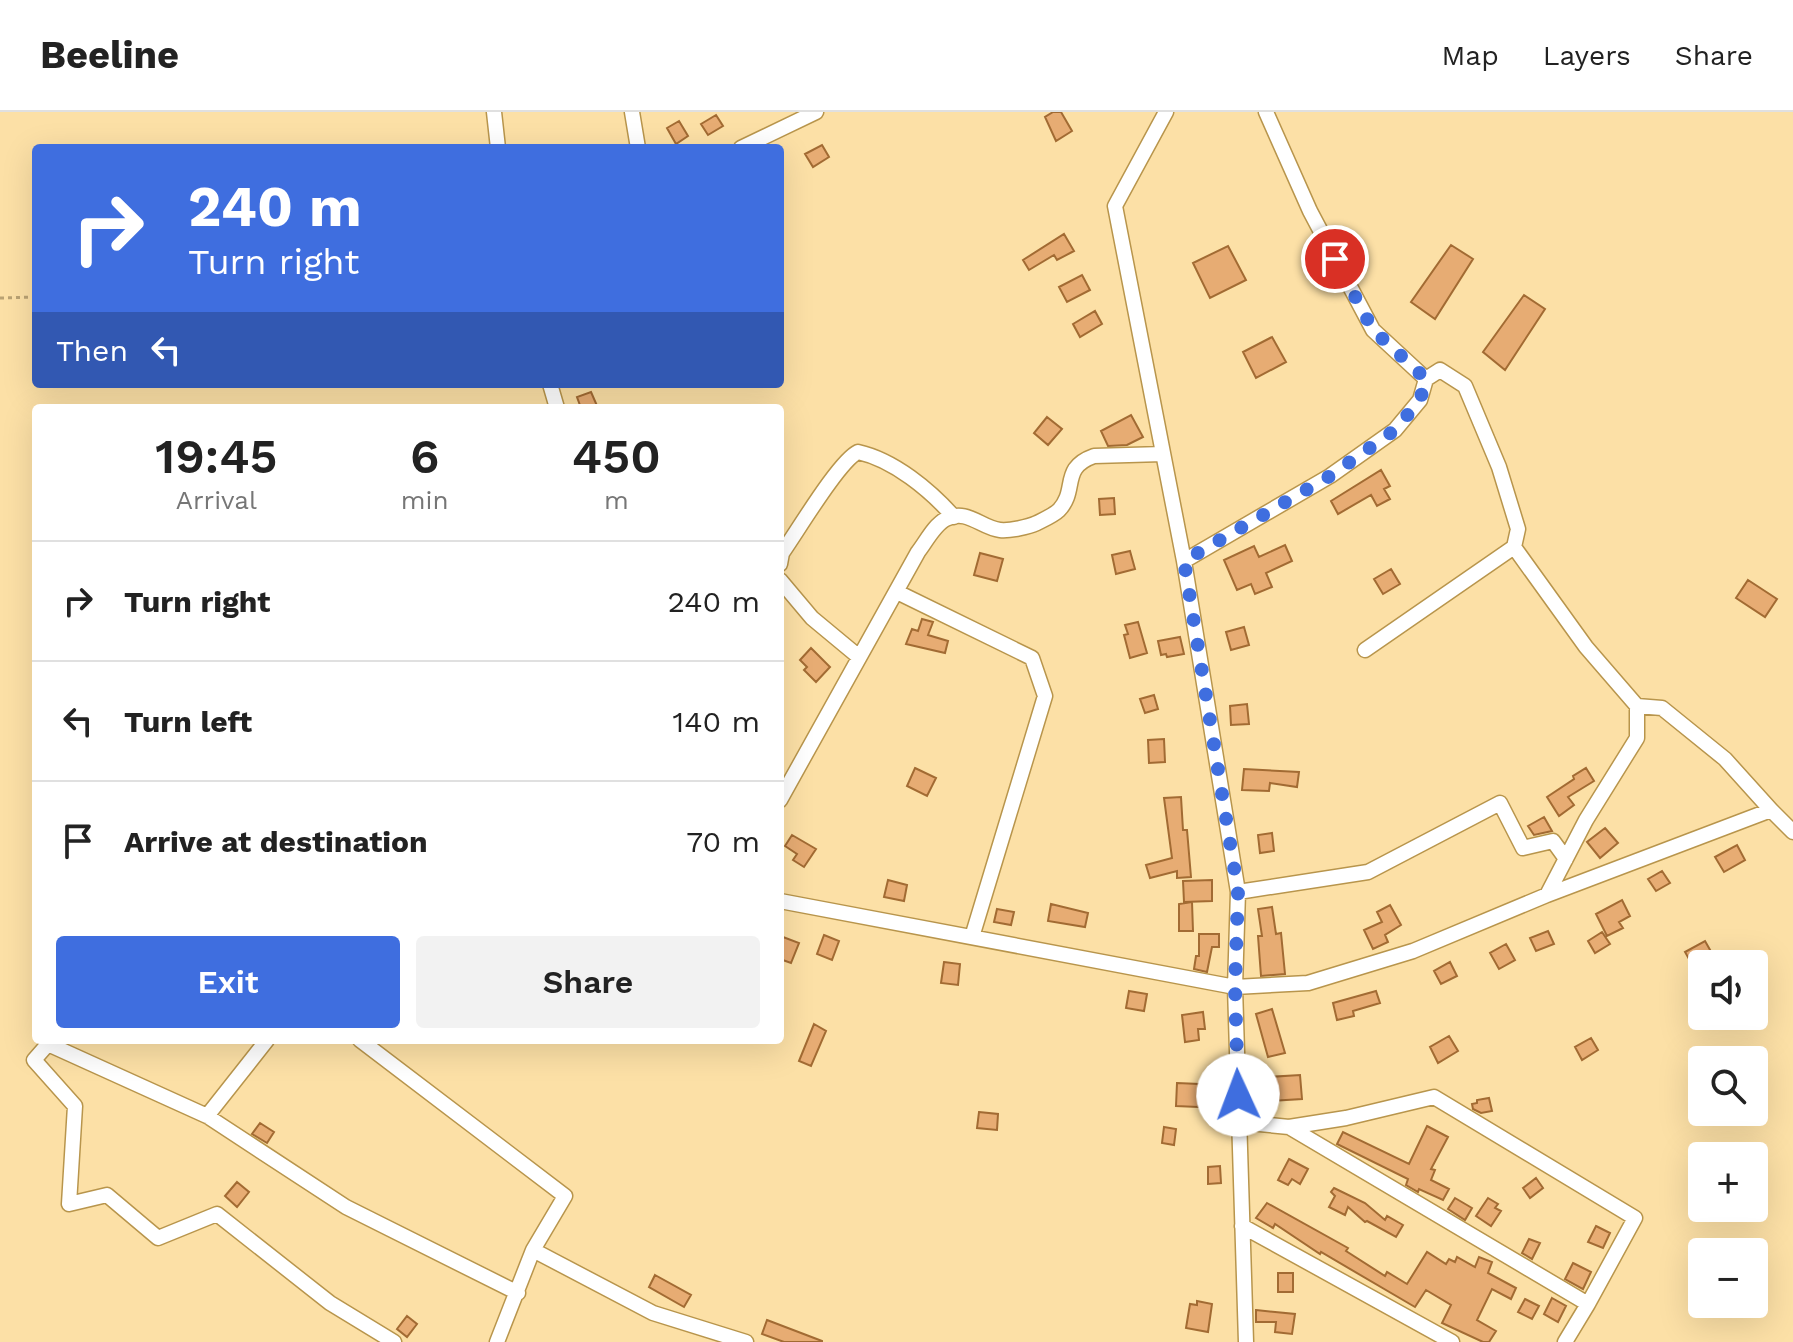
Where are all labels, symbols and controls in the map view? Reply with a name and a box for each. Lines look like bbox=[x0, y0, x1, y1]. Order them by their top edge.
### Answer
text: Beeline bbox=[40, 33, 179, 77]
text: Map bbox=[1442, 39, 1499, 72]
text: Layers bbox=[1543, 39, 1631, 72]
text: Share bbox=[1675, 39, 1753, 72]
text: 240 m bbox=[188, 174, 362, 240]
icon: right bbox=[56, 176, 160, 280]
pin bbox=[1301, 225, 1369, 293]
icon: arrive bbox=[1313, 237, 1357, 281]
text: Turn right bbox=[188, 241, 359, 283]
icon: left bbox=[144, 328, 188, 372]
text: Then bbox=[56, 333, 128, 368]
text: 19:45 bbox=[155, 428, 278, 485]
text: 6 bbox=[410, 428, 439, 485]
text: 450 bbox=[572, 428, 661, 485]
text: Arrival bbox=[176, 485, 257, 515]
text: min bbox=[401, 485, 449, 515]
text: m bbox=[604, 485, 629, 515]
icon: right bbox=[56, 579, 100, 623]
text: Turn right bbox=[124, 584, 270, 619]
text: 240 m bbox=[668, 584, 760, 619]
icon: left bbox=[56, 699, 100, 743]
text: Turn left bbox=[124, 704, 252, 739]
text: 140 m bbox=[672, 704, 760, 739]
icon: arrive bbox=[56, 819, 100, 863]
text: Arrive at destination bbox=[124, 824, 428, 859]
text: 70 m bbox=[686, 824, 760, 859]
button: Exit bbox=[56, 936, 400, 1028]
button: Share bbox=[416, 936, 760, 1028]
map controls bbox=[1688, 950, 1768, 1318]
button: sound bbox=[1688, 950, 1768, 1030]
button: search bbox=[1688, 1046, 1768, 1126]
position arrow bbox=[1196, 1053, 1280, 1137]
button: + bbox=[1688, 1142, 1768, 1222]
button: − bbox=[1688, 1238, 1768, 1318]

